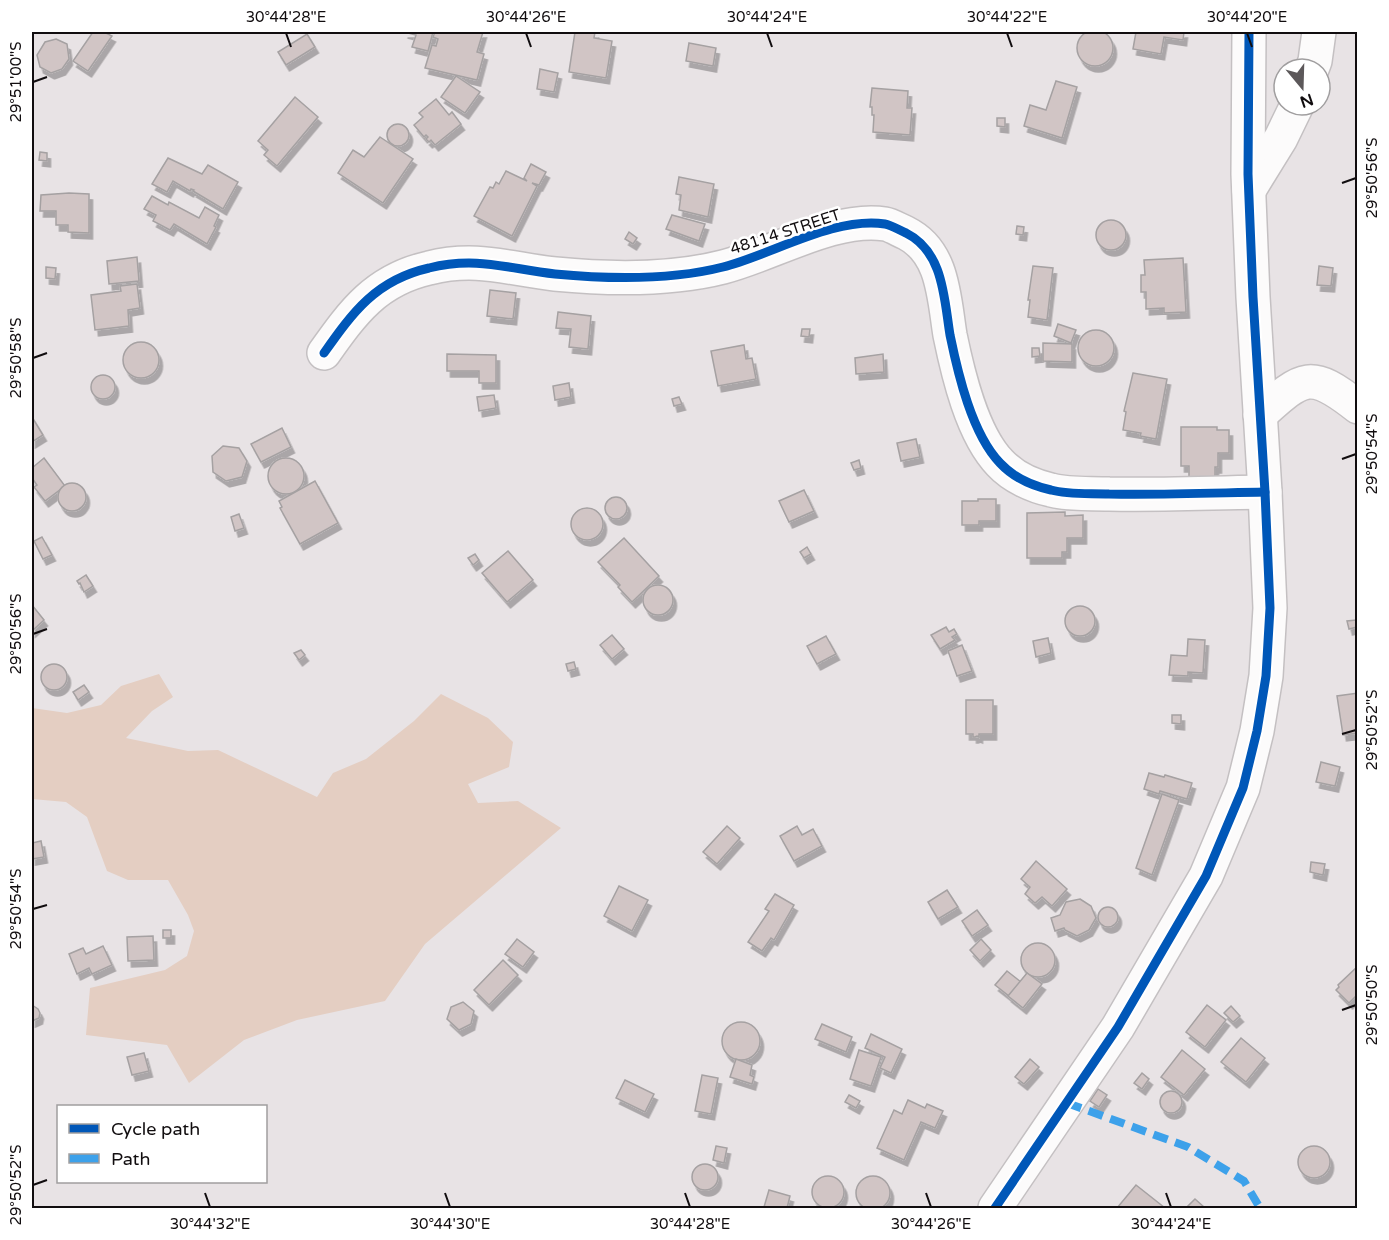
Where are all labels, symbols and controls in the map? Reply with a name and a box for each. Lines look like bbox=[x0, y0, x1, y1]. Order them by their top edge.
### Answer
text: 30°44'28"E bbox=[246, 8, 326, 26]
text: 30°44'26"E bbox=[486, 8, 566, 26]
text: 30°44'24"E bbox=[727, 8, 807, 26]
text: 30°44'22"E bbox=[967, 8, 1047, 26]
text: 30°44'20"E bbox=[1207, 8, 1287, 26]
text: 29°51'00"S bbox=[7, 42, 25, 122]
north arrow bbox=[1272, 57, 1332, 117]
text: N bbox=[1297, 89, 1316, 112]
text: 29°50'56"S bbox=[1363, 138, 1381, 218]
street label: 48114 STREET bbox=[728, 205, 843, 259]
text: 29°50'58"S bbox=[7, 318, 25, 398]
text: 29°50'54"S bbox=[1363, 414, 1381, 494]
text: 29°50'56"S bbox=[7, 594, 25, 674]
text: 29°50'52"S bbox=[1363, 690, 1381, 770]
text: 29°50'54"S bbox=[7, 869, 25, 949]
text: 29°50'50"S bbox=[1363, 965, 1381, 1045]
legend bbox=[57, 1105, 267, 1183]
text: Cycle path bbox=[111, 1118, 200, 1140]
text: 29°50'52"S bbox=[7, 1145, 25, 1225]
text: Path bbox=[111, 1148, 150, 1170]
text: 30°44'32"E bbox=[170, 1215, 250, 1233]
text: 30°44'30"E bbox=[410, 1215, 490, 1233]
text: 30°44'28"E bbox=[650, 1215, 730, 1233]
text: 30°44'26"E bbox=[891, 1215, 971, 1233]
text: 30°44'24"E bbox=[1131, 1215, 1211, 1233]

